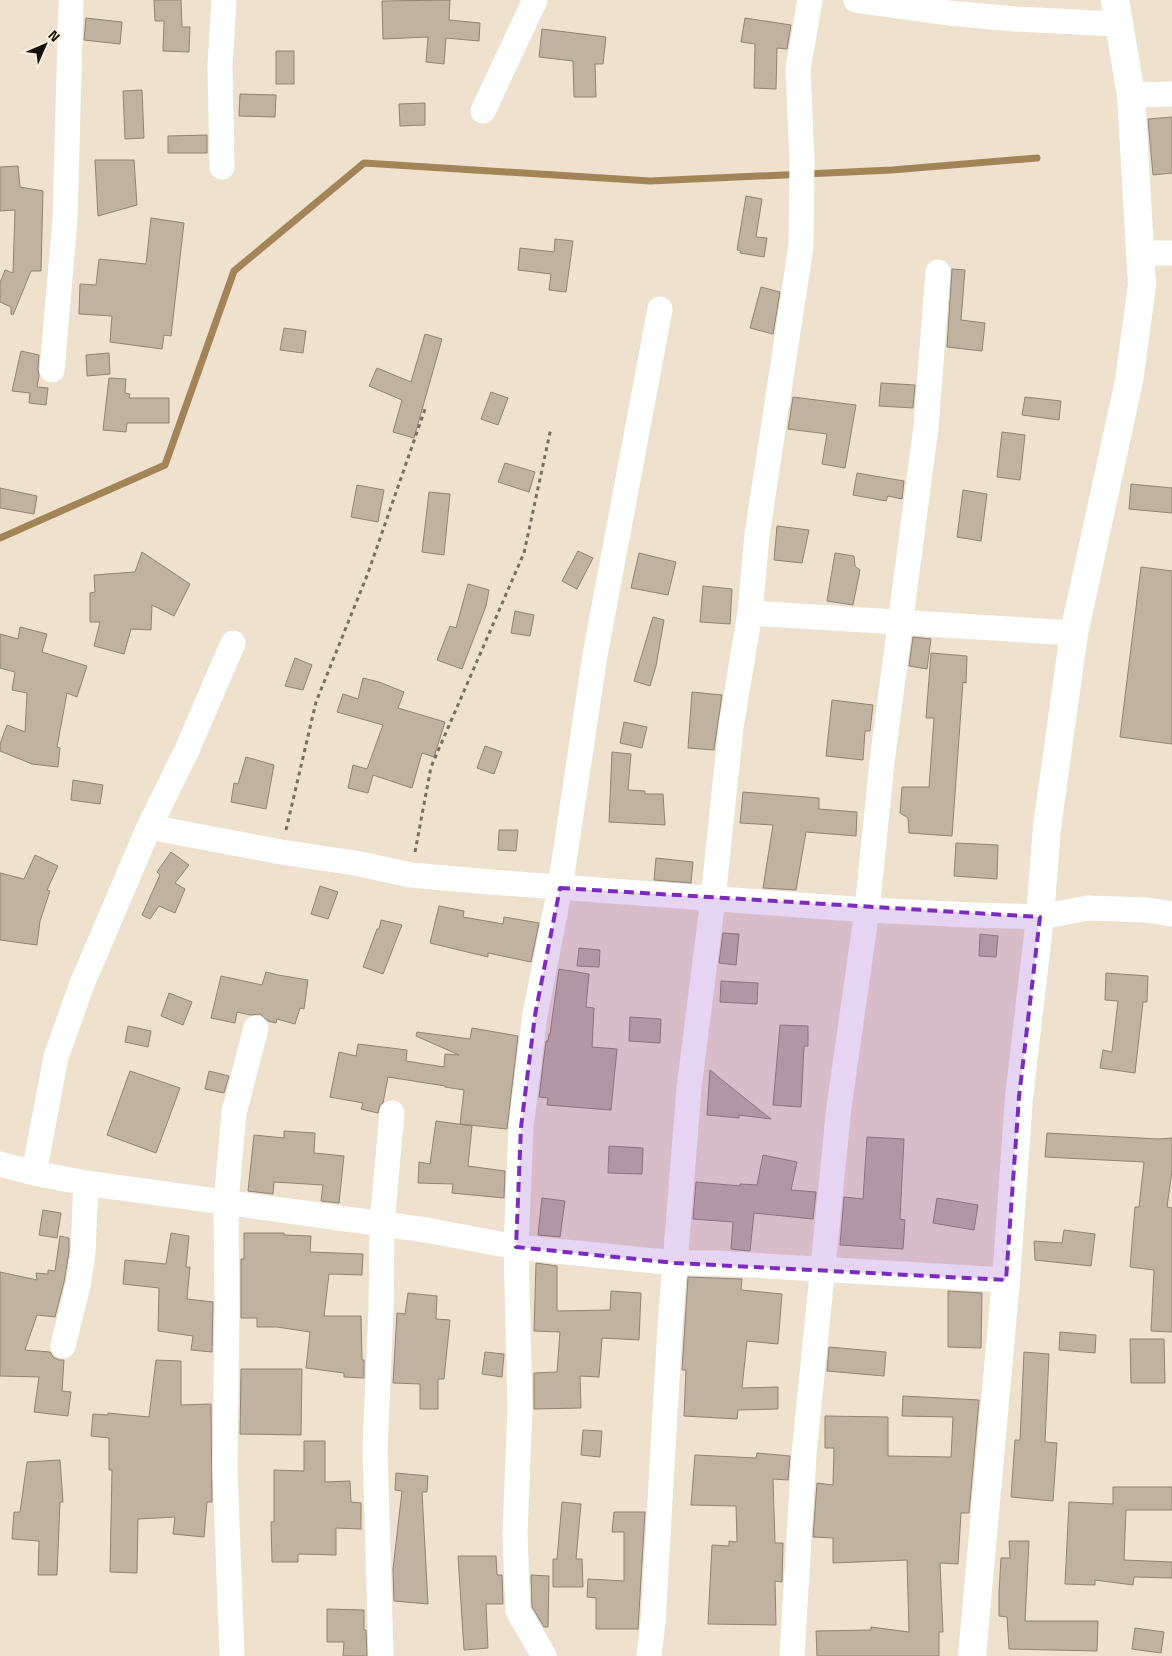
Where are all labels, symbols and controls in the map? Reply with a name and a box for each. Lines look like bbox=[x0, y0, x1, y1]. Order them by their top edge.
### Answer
north arrow bbox=[20, 20, 70, 70]
text: N bbox=[44, 25, 65, 46]

